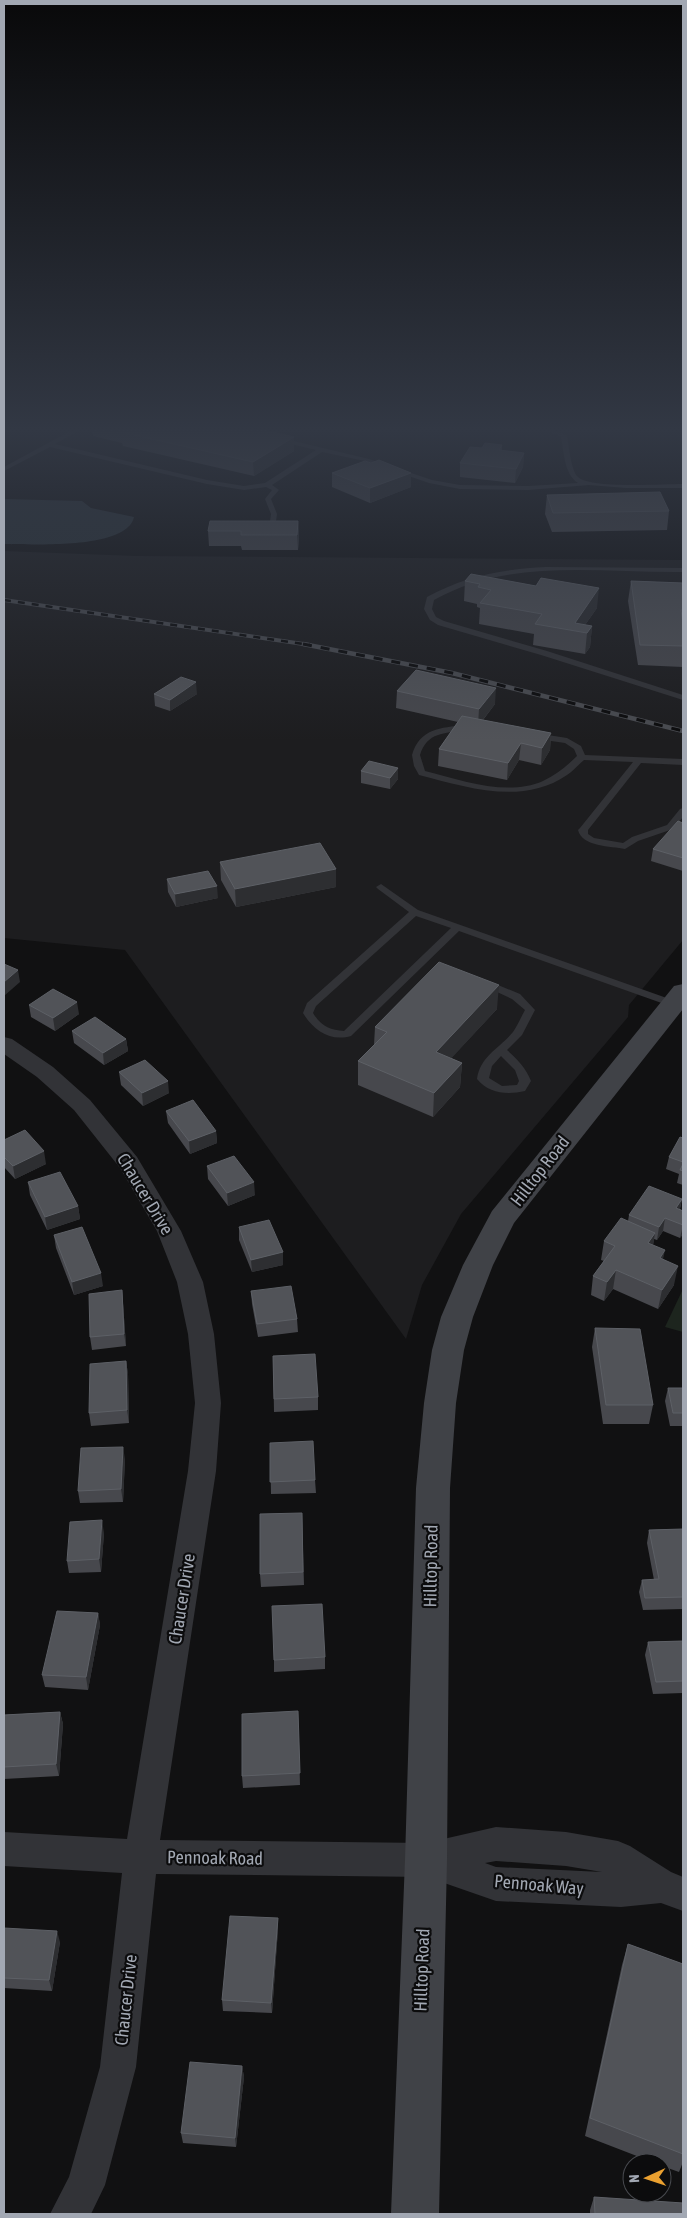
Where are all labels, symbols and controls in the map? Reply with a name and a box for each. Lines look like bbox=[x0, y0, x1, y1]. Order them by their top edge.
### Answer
street label: Hilltop Road bbox=[506, 1132, 573, 1210]
street label: Chaucer Drive bbox=[113, 1149, 178, 1238]
street label: Hilltop Road bbox=[419, 1524, 442, 1608]
street label: Chaucer Drive bbox=[164, 1552, 199, 1646]
street label: Pennoak Road bbox=[167, 1846, 263, 1869]
street label: Pennoak Way bbox=[493, 1870, 585, 1899]
street label: Hilltop Road bbox=[410, 1928, 433, 2012]
street label: Chaucer Drive bbox=[110, 1953, 141, 2047]
north arrow bbox=[622, 2153, 672, 2203]
text: N bbox=[626, 2174, 642, 2183]

